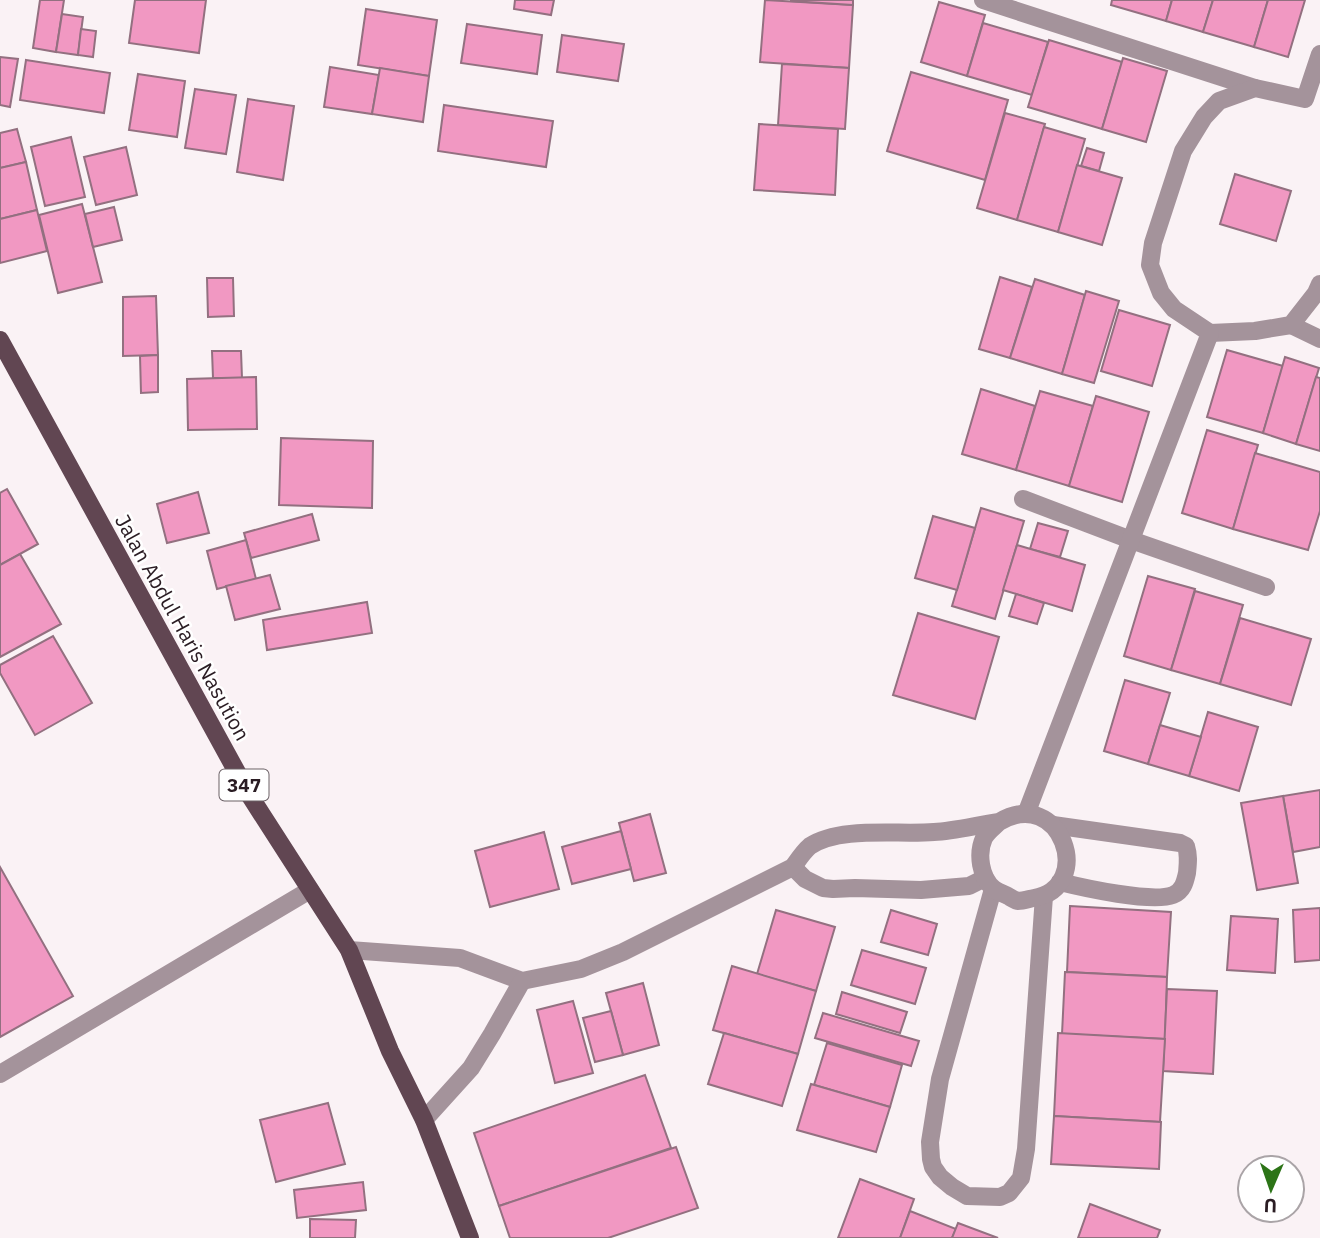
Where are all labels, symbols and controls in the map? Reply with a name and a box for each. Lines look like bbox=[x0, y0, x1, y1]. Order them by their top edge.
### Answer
street label: Jalan Abdul Haris Nasution bbox=[109, 509, 257, 745]
road number: 347 bbox=[219, 770, 268, 800]
north arrow bbox=[1236, 1154, 1306, 1224]
text: U bbox=[1263, 1194, 1277, 1218]

